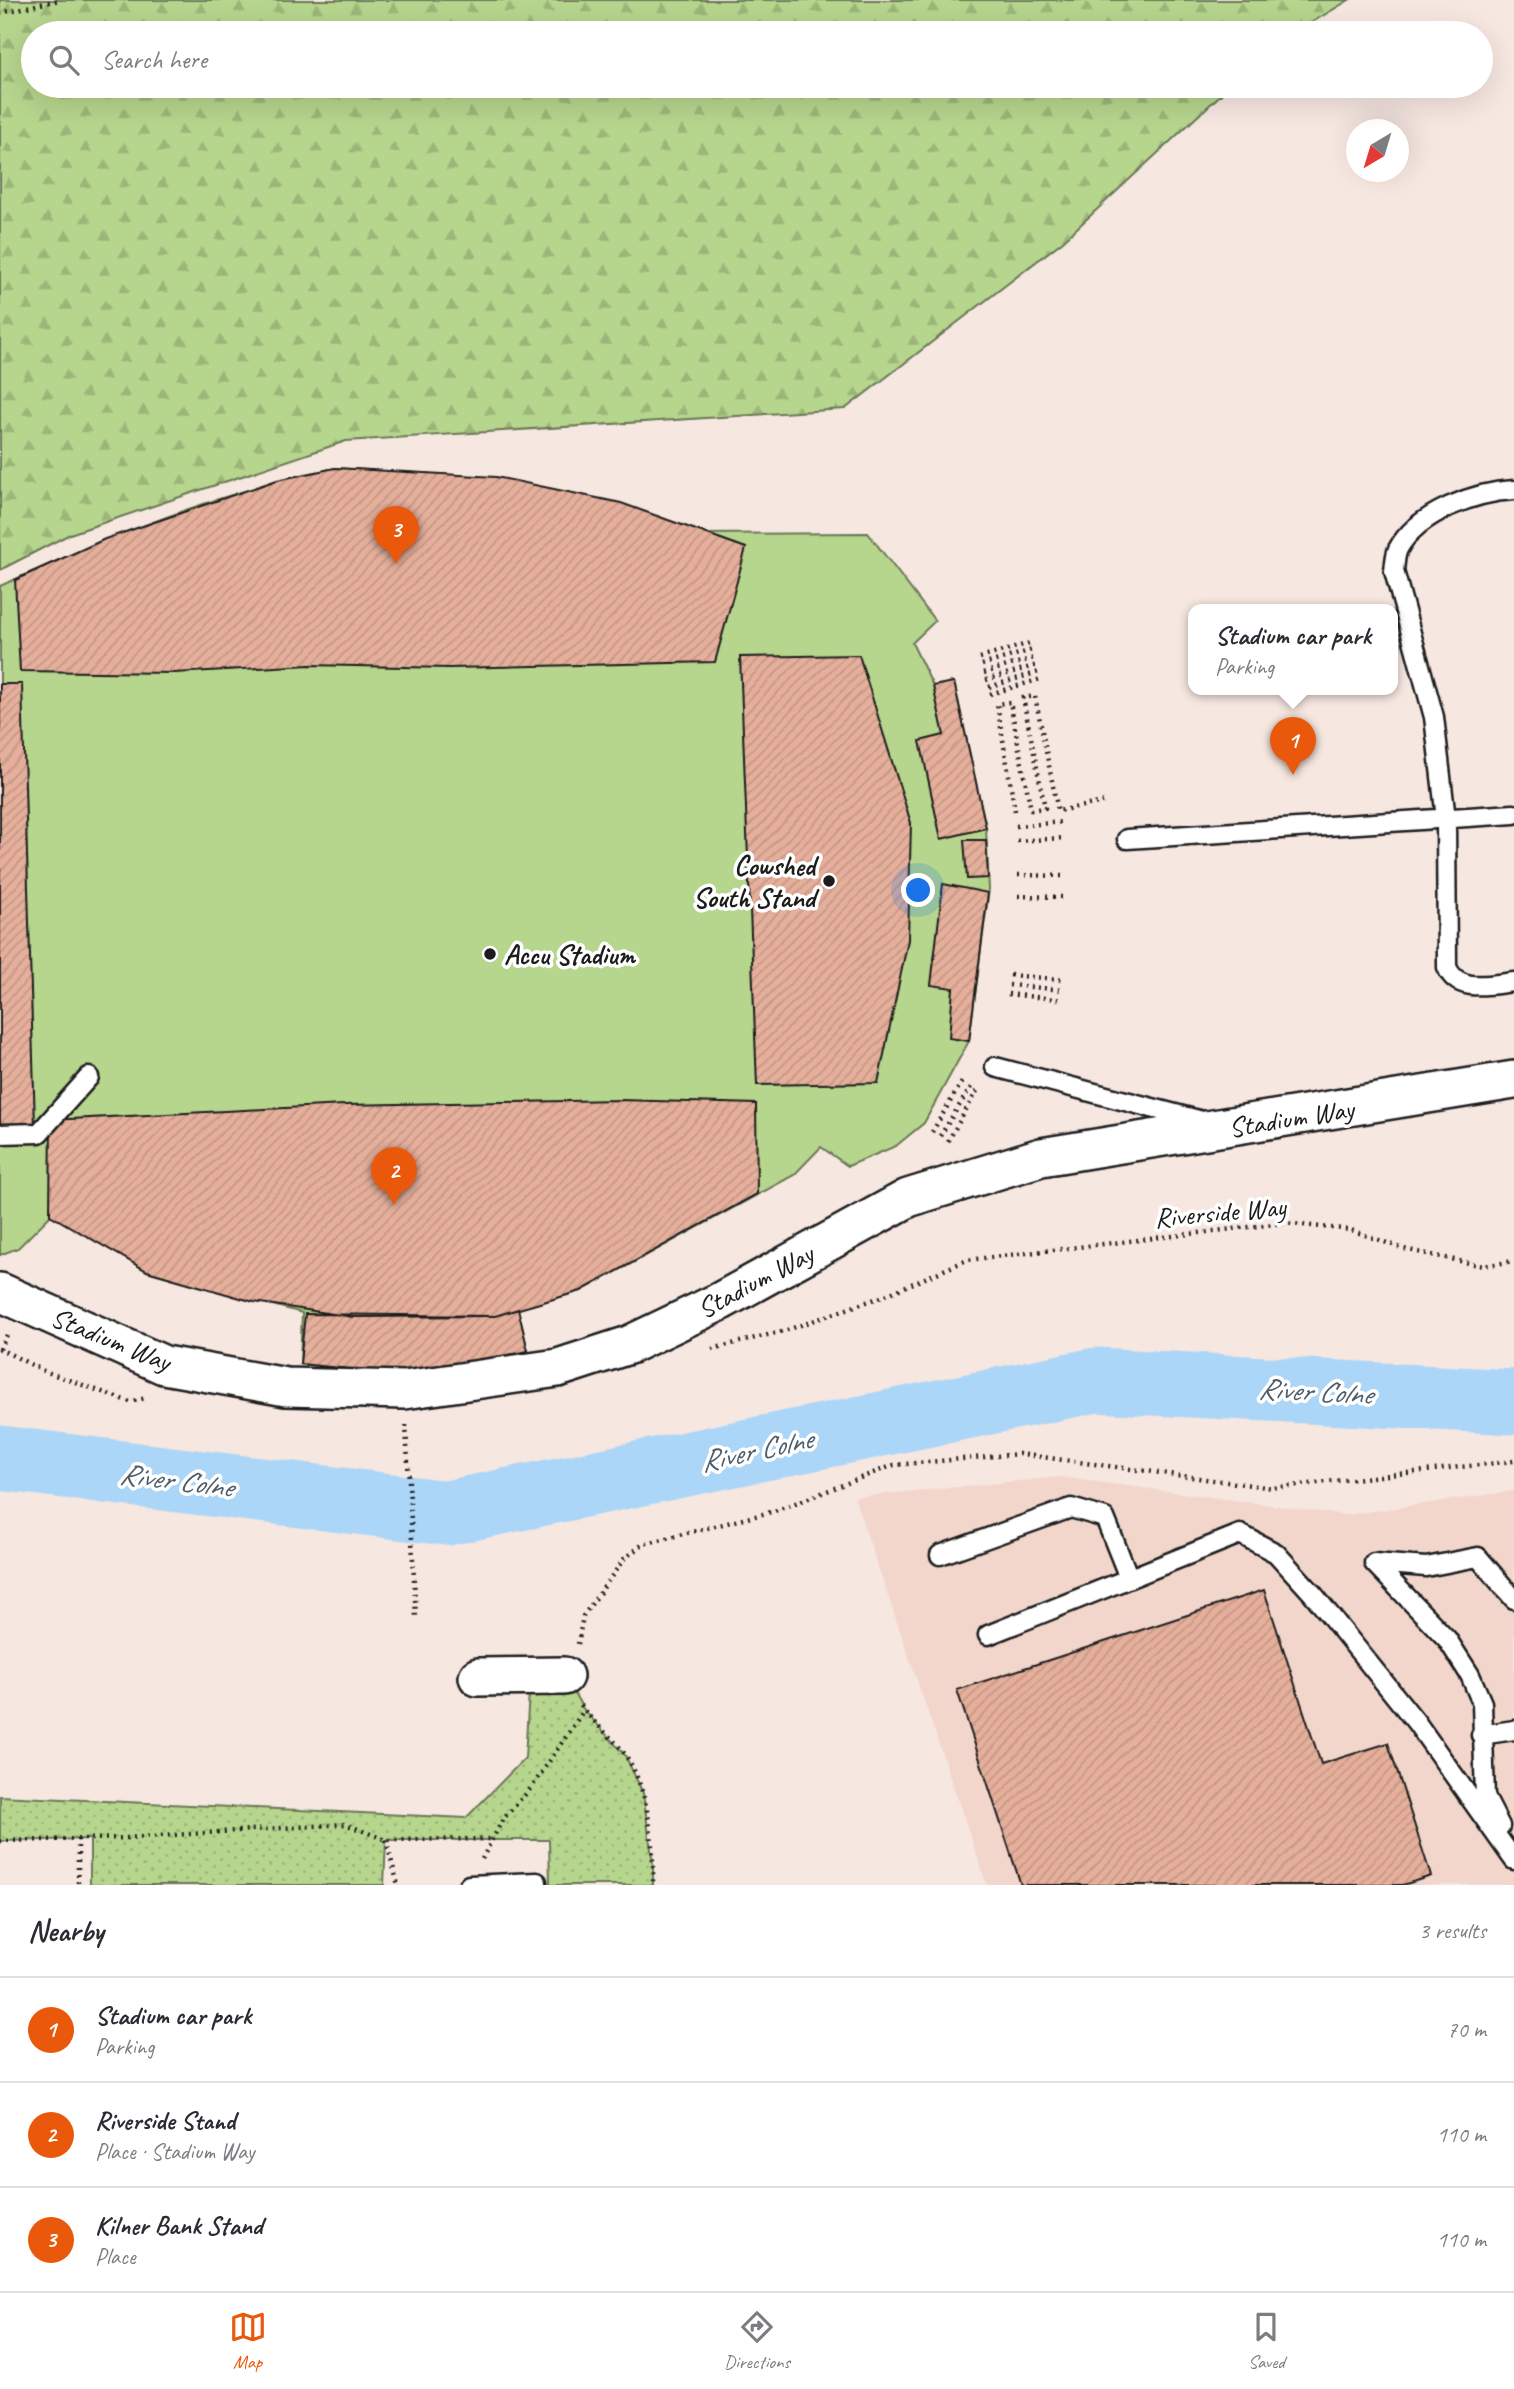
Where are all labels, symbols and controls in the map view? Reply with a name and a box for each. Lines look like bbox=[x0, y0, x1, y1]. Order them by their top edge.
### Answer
search box bbox=[21, 21, 1493, 98]
icon: search bbox=[45, 41, 83, 79]
text: Search here bbox=[101, 43, 207, 76]
north arrow bbox=[1346, 119, 1409, 182]
pin: 3 bbox=[373, 506, 419, 564]
popup bbox=[1188, 604, 1398, 695]
text: Stadium car park bbox=[1215, 619, 1371, 652]
text: Parking bbox=[1215, 652, 1274, 681]
pin: 1 bbox=[1270, 717, 1316, 775]
place label: Cowshed South Stand bbox=[693, 848, 820, 915]
marker: Cowshed South Stand bbox=[821, 873, 837, 889]
your location bbox=[901, 873, 935, 907]
place label: Accu Stadium bbox=[504, 937, 636, 972]
marker: Accu Stadium bbox=[482, 946, 498, 962]
street label: Stadium Way bbox=[1226, 1090, 1358, 1145]
pin: 2 bbox=[371, 1147, 417, 1205]
street label: Riverside Way bbox=[1153, 1189, 1290, 1235]
street label: Stadium Way bbox=[691, 1235, 821, 1326]
street label: Stadium Way bbox=[46, 1299, 178, 1380]
water label: River Colne bbox=[1258, 1369, 1377, 1413]
water label: River Colne bbox=[697, 1419, 819, 1480]
water label: River Colne bbox=[118, 1454, 239, 1506]
text: Nearby bbox=[28, 1912, 104, 1950]
text: 3 results bbox=[1419, 1916, 1486, 1945]
text: Stadium car park bbox=[95, 1999, 251, 2032]
text: 1 bbox=[46, 2015, 56, 2044]
text: 70 m bbox=[1447, 2015, 1486, 2044]
text: Parking bbox=[95, 2032, 154, 2061]
text: Riverside Stand bbox=[95, 2104, 235, 2137]
text: 2 bbox=[46, 2120, 56, 2149]
text: 110 m bbox=[1437, 2120, 1486, 2149]
text: Place · Stadium Way bbox=[95, 2137, 254, 2166]
text: Kilner Bank Stand bbox=[95, 2209, 262, 2242]
text: 3 bbox=[46, 2225, 56, 2254]
text: 110 m bbox=[1437, 2225, 1486, 2254]
text: Place bbox=[95, 2242, 135, 2271]
tab: Map bbox=[229, 2308, 267, 2374]
tab: Directions bbox=[724, 2308, 790, 2374]
tab: Saved bbox=[1247, 2308, 1285, 2374]

